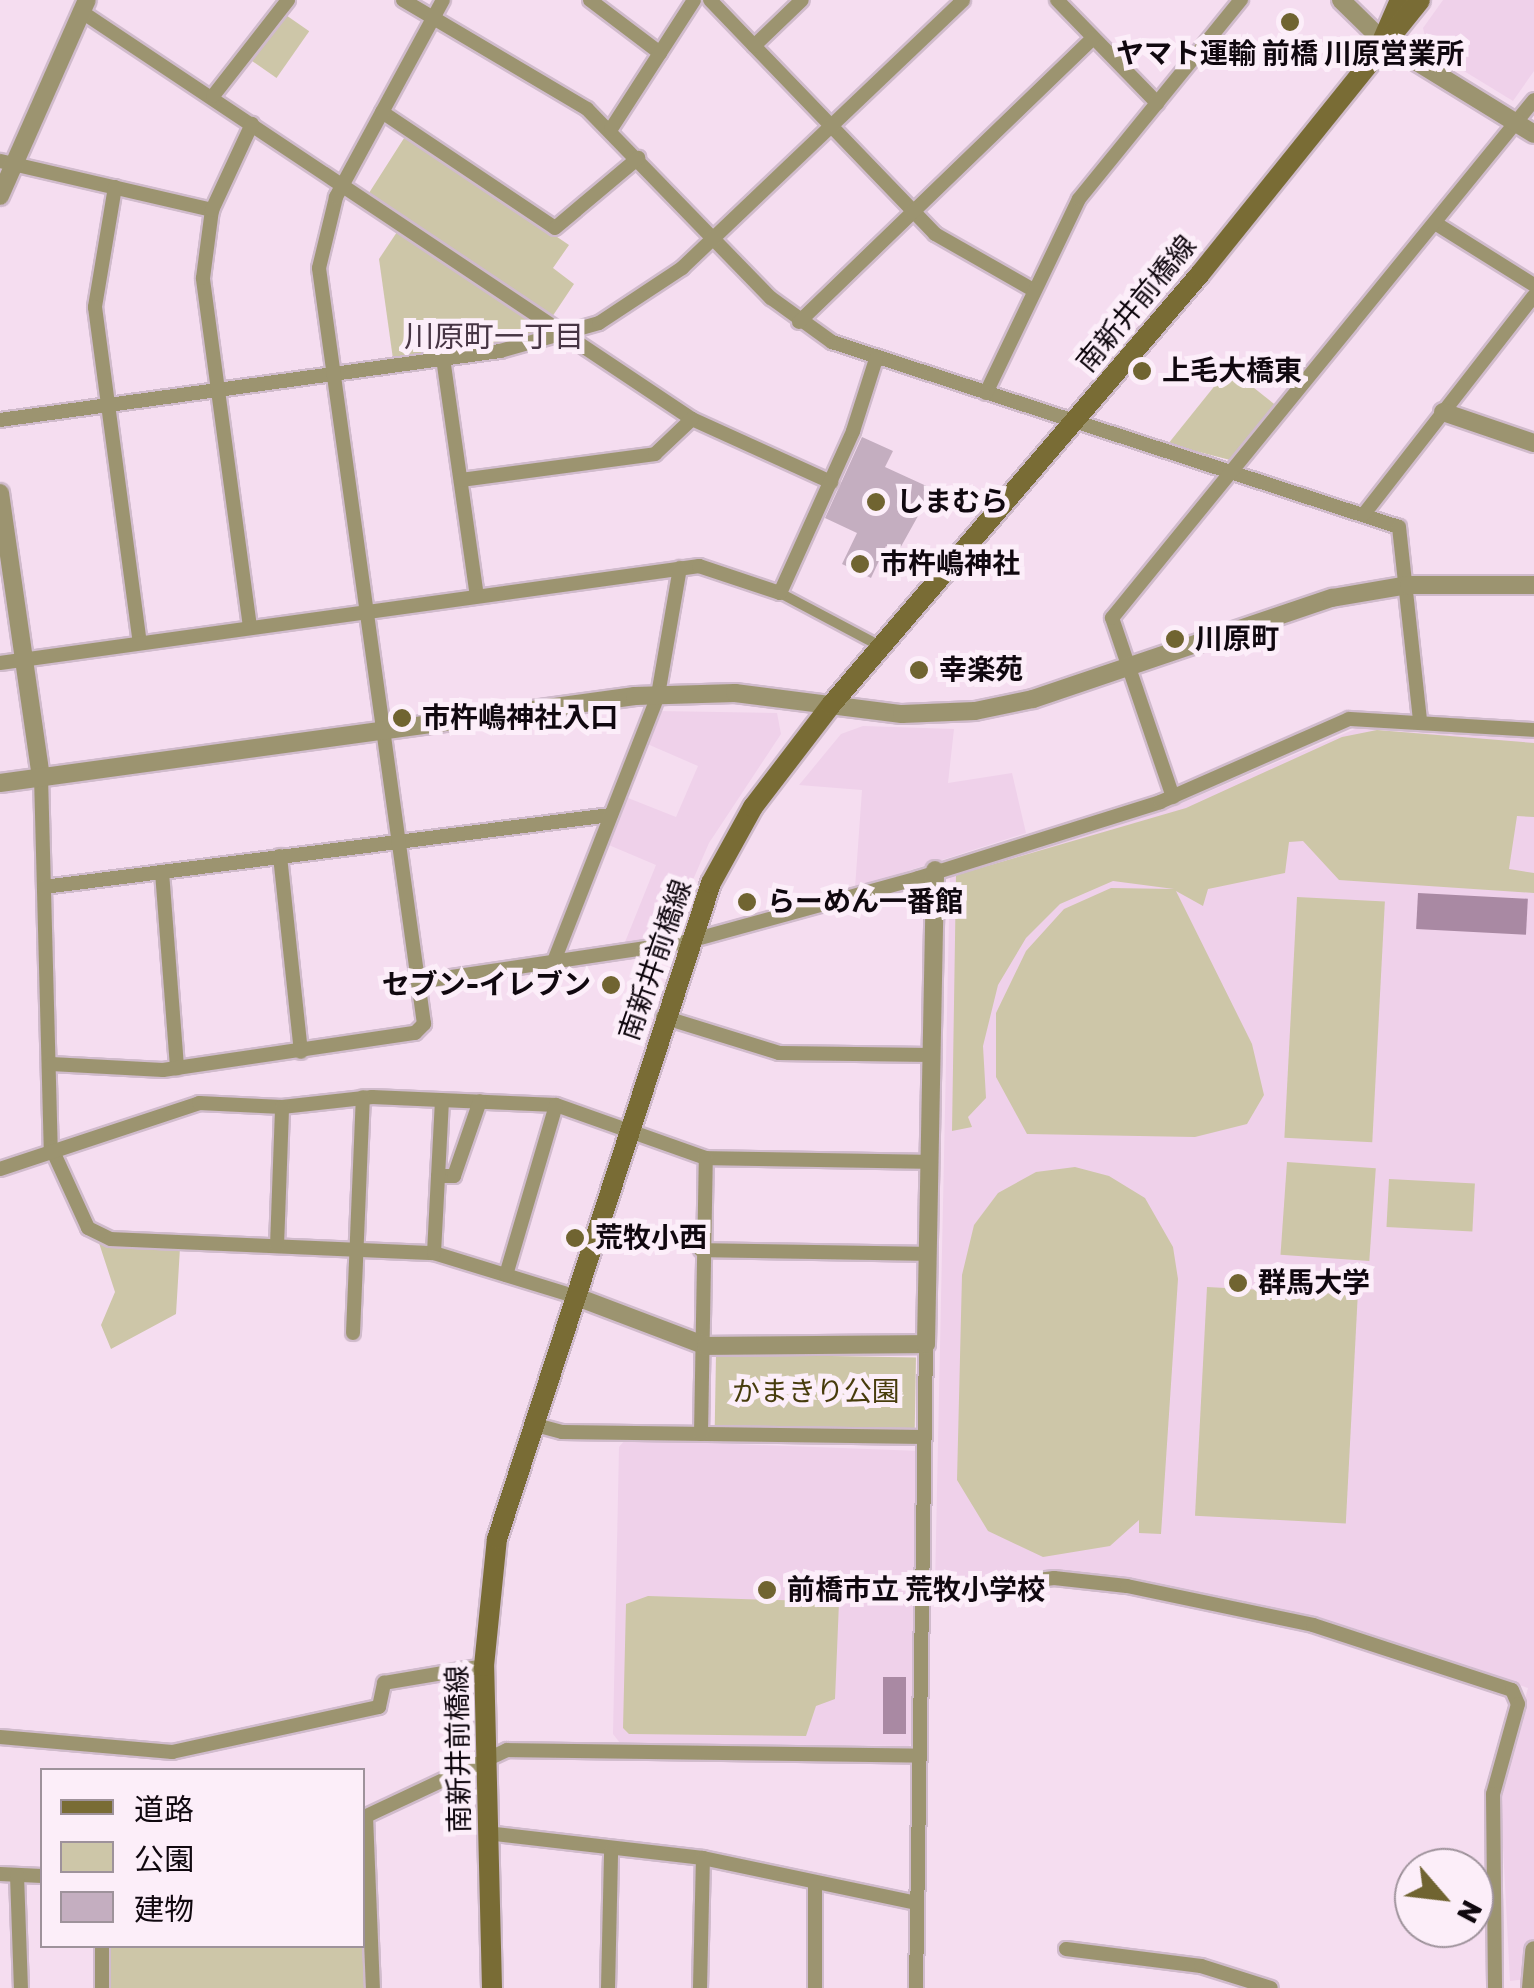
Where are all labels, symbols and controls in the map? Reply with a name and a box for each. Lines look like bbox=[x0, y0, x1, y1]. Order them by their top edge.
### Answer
marker: ヤマト運輸 前橋 川原営業所 bbox=[1279, 11, 1301, 33]
place label: ヤマト運輸 前橋 川原営業所 bbox=[1116, 37, 1464, 71]
street label: 南新井前橋線 bbox=[1070, 229, 1204, 379]
district label: 川原町一丁目 bbox=[404, 319, 584, 355]
place label: 上毛大橋東 bbox=[1162, 354, 1302, 388]
marker: 上毛大橋東 bbox=[1131, 360, 1153, 382]
place label: しまむら bbox=[896, 485, 1008, 519]
marker: しまむら bbox=[865, 491, 887, 513]
place label: 市杵嶋神社 bbox=[880, 547, 1020, 581]
marker: 市杵嶋神社 bbox=[849, 553, 871, 575]
place label: 川原町 bbox=[1195, 622, 1279, 656]
marker: 川原町 bbox=[1164, 628, 1186, 650]
place label: 幸楽苑 bbox=[939, 653, 1023, 687]
marker: 幸楽苑 bbox=[908, 659, 930, 681]
place label: 市杵嶋神社入口 bbox=[422, 701, 618, 735]
marker: 市杵嶋神社入口 bbox=[391, 707, 413, 729]
street label: 南新井前橋線 bbox=[613, 875, 699, 1045]
place label: らーめん一番館 bbox=[767, 885, 963, 919]
marker: らーめん一番館 bbox=[736, 891, 758, 913]
place label: セブン-イレブン bbox=[382, 968, 591, 1002]
marker: セブン-イレブン bbox=[600, 974, 622, 996]
place label: 荒牧小西 bbox=[595, 1221, 707, 1255]
marker: 荒牧小西 bbox=[564, 1227, 586, 1249]
place label: 群馬大学 bbox=[1258, 1266, 1370, 1300]
marker: 群馬大学 bbox=[1227, 1272, 1249, 1294]
park label: かまきり公園 bbox=[732, 1375, 900, 1409]
place label: 前橋市立 荒牧小学校 bbox=[787, 1573, 1045, 1607]
marker: 前橋市立 荒牧小学校 bbox=[756, 1579, 778, 1601]
street label: 南新井前橋線 bbox=[441, 1665, 477, 1833]
legend bbox=[40, 1768, 365, 1948]
text: 道路 bbox=[134, 1792, 194, 1828]
text: 公園 bbox=[134, 1842, 194, 1878]
north arrow bbox=[1394, 1848, 1494, 1948]
text: 建物 bbox=[134, 1892, 194, 1928]
text: N bbox=[1450, 1895, 1488, 1928]

